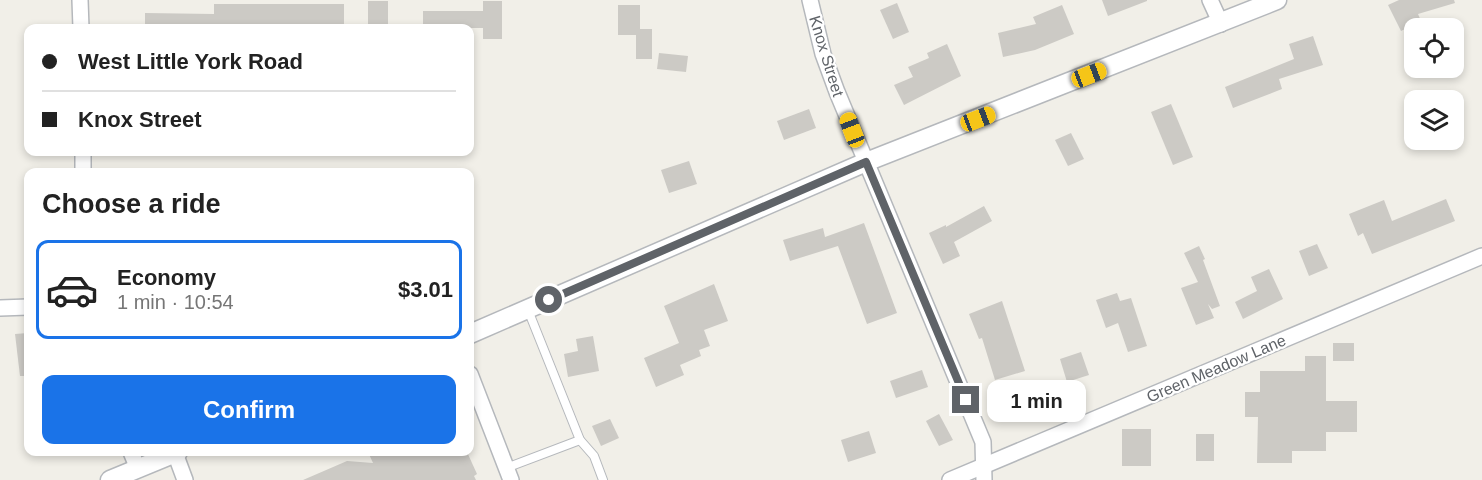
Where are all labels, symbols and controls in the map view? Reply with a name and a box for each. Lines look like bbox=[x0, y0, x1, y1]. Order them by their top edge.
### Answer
street label: Knox Street bbox=[806, 14, 847, 99]
map controls bbox=[1404, 18, 1464, 150]
button: locate bbox=[1404, 18, 1464, 78]
text: West Little York Road bbox=[78, 49, 303, 74]
car bbox=[1069, 60, 1109, 90]
button: layers bbox=[1404, 90, 1464, 150]
car bbox=[958, 104, 998, 134]
text: Knox Street bbox=[78, 107, 201, 132]
car bbox=[837, 110, 867, 150]
text: Choose a ride bbox=[42, 189, 221, 219]
icon: car bbox=[45, 263, 99, 317]
text: Economy bbox=[117, 265, 216, 290]
text: $3.01 bbox=[398, 277, 453, 302]
route start bbox=[535, 286, 562, 313]
text: 1 min · 10:54 bbox=[117, 291, 234, 313]
street label: Green Meadow Lane bbox=[1144, 331, 1288, 405]
button: Confirm bbox=[42, 375, 456, 444]
callout: 1 min bbox=[987, 379, 1086, 421]
route end bbox=[952, 386, 979, 413]
text: 1 min bbox=[1010, 390, 1063, 412]

